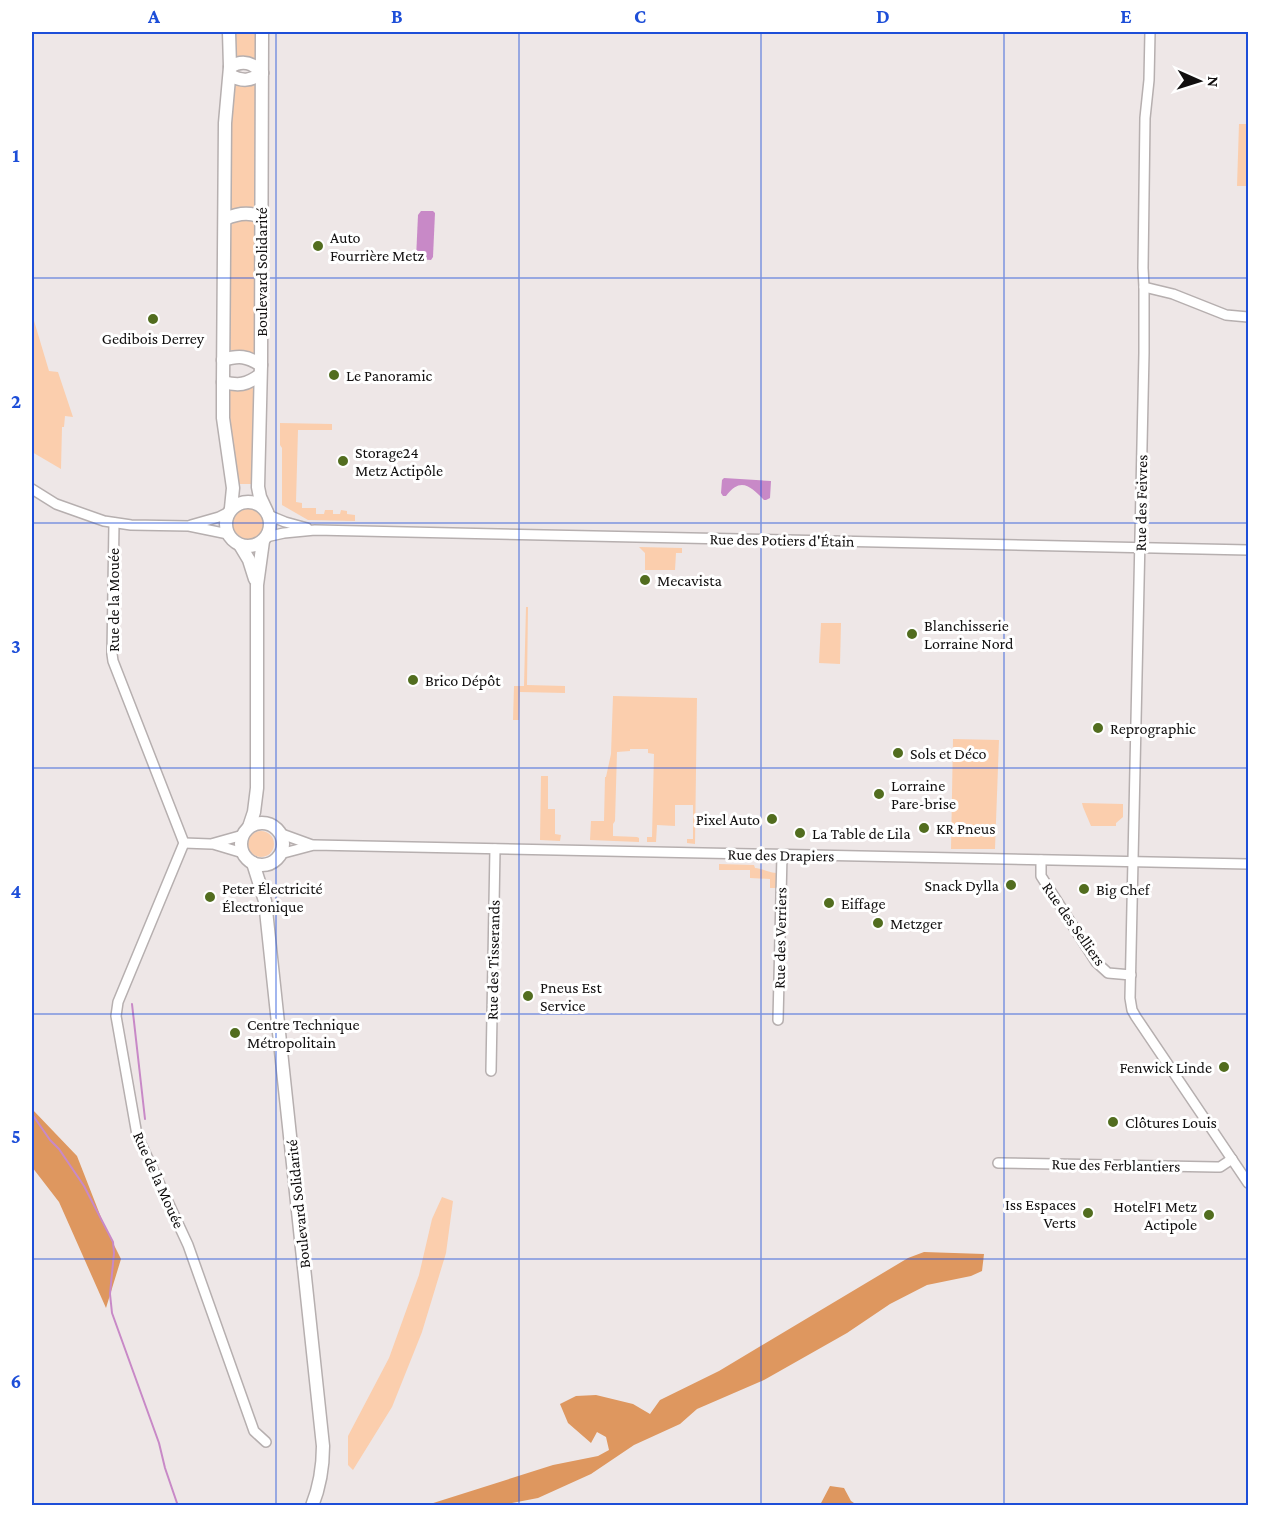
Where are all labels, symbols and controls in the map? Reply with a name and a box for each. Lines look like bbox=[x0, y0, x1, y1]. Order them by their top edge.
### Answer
text: A bbox=[147, 5, 161, 27]
text: B bbox=[391, 5, 403, 27]
text: C bbox=[634, 5, 646, 27]
text: D bbox=[876, 5, 890, 27]
text: E bbox=[1120, 5, 1132, 27]
north arrow bbox=[1169, 51, 1229, 111]
text: N bbox=[1205, 76, 1222, 88]
text: 1 bbox=[12, 144, 20, 166]
street label: Boulevard Solidarité bbox=[253, 207, 270, 337]
place label: Auto Fourrière Metz bbox=[330, 229, 424, 264]
marker: Auto Fourrière Metz bbox=[311, 239, 325, 253]
marker: Gedibois Derrey bbox=[146, 312, 160, 326]
place label: Gedibois Derrey bbox=[102, 330, 205, 348]
place label: Le Panoramic bbox=[346, 367, 433, 384]
marker: Le Panoramic bbox=[327, 368, 341, 382]
text: 2 bbox=[11, 390, 21, 412]
place label: Storage24 Metz Actipôle bbox=[355, 444, 443, 480]
marker: Storage24 Metz Actipôle bbox=[336, 454, 350, 468]
street label: Rue des Feivres bbox=[1132, 454, 1150, 552]
street label: Rue des Potiers d'Étain bbox=[709, 530, 855, 550]
street label: Rue de la Mouée bbox=[105, 548, 122, 652]
place label: Mecavista bbox=[657, 572, 722, 589]
marker: Mecavista bbox=[638, 573, 652, 587]
place label: Blanchisserie Lorraine Nord bbox=[924, 617, 1014, 652]
marker: Blanchisserie Lorraine Nord bbox=[905, 627, 919, 641]
text: 3 bbox=[11, 635, 21, 657]
place label: Brico Dépôt bbox=[425, 672, 501, 690]
marker: Brico Dépôt bbox=[406, 673, 420, 687]
place label: Reprographic bbox=[1110, 720, 1196, 738]
marker: Reprographic bbox=[1091, 721, 1105, 735]
place label: Sols et Déco bbox=[910, 745, 986, 762]
marker: Sols et Déco bbox=[891, 746, 905, 760]
place label: Lorraine Pare-brise bbox=[891, 777, 956, 812]
marker: Lorraine Pare-brise bbox=[872, 787, 886, 801]
place label: Pixel Auto bbox=[696, 811, 760, 828]
marker: Pixel Auto bbox=[765, 812, 779, 826]
place label: KR Pneus bbox=[936, 820, 995, 837]
marker: KR Pneus bbox=[917, 821, 931, 835]
place label: La Table de Lila bbox=[812, 825, 911, 842]
marker: La Table de Lila bbox=[793, 826, 807, 840]
street label: Rue des Drapiers bbox=[727, 846, 835, 865]
place label: Snack Dylla bbox=[924, 877, 1000, 895]
marker: Snack Dylla bbox=[1004, 878, 1018, 892]
street label: Rue des Selliers bbox=[1039, 879, 1109, 969]
text: 4 bbox=[11, 880, 22, 902]
place label: Peter Électricité Électronique bbox=[222, 880, 322, 916]
place label: Big Chef bbox=[1096, 881, 1151, 899]
marker: Big Chef bbox=[1077, 882, 1091, 896]
street label: Rue des Verriers bbox=[771, 887, 789, 989]
marker: Peter Électricité Électronique bbox=[203, 890, 217, 904]
place label: Eiffage bbox=[841, 895, 885, 913]
marker: Eiffage bbox=[822, 896, 836, 910]
street label: Rue des Tisserands bbox=[483, 900, 503, 1020]
place label: Metzger bbox=[890, 915, 943, 933]
marker: Metzger bbox=[871, 916, 885, 930]
place label: Pneus Est Service bbox=[540, 979, 602, 1014]
marker: Pneus Est Service bbox=[521, 989, 535, 1003]
place label: Centre Technique Métropolitain bbox=[247, 1016, 359, 1052]
marker: Centre Technique Métropolitain bbox=[228, 1026, 242, 1040]
place label: Fenwick Linde bbox=[1119, 1059, 1212, 1076]
marker: Fenwick Linde bbox=[1217, 1060, 1231, 1074]
place label: Clôtures Louis bbox=[1125, 1114, 1217, 1131]
marker: Clôtures Louis bbox=[1106, 1115, 1120, 1129]
text: 5 bbox=[11, 1125, 21, 1147]
street label: Rue de la Mouée bbox=[130, 1129, 188, 1231]
street label: Boulevard Solidarité bbox=[283, 1139, 313, 1269]
street label: Rue des Ferblantiers bbox=[1051, 1155, 1181, 1175]
place label: Iss Espaces Verts bbox=[1005, 1196, 1076, 1231]
place label: HotelF1 Metz Actipole bbox=[1114, 1198, 1197, 1234]
marker: Iss Espaces Verts bbox=[1081, 1206, 1095, 1220]
marker: HotelF1 Metz Actipole bbox=[1202, 1208, 1216, 1222]
text: 6 bbox=[11, 1370, 21, 1392]

